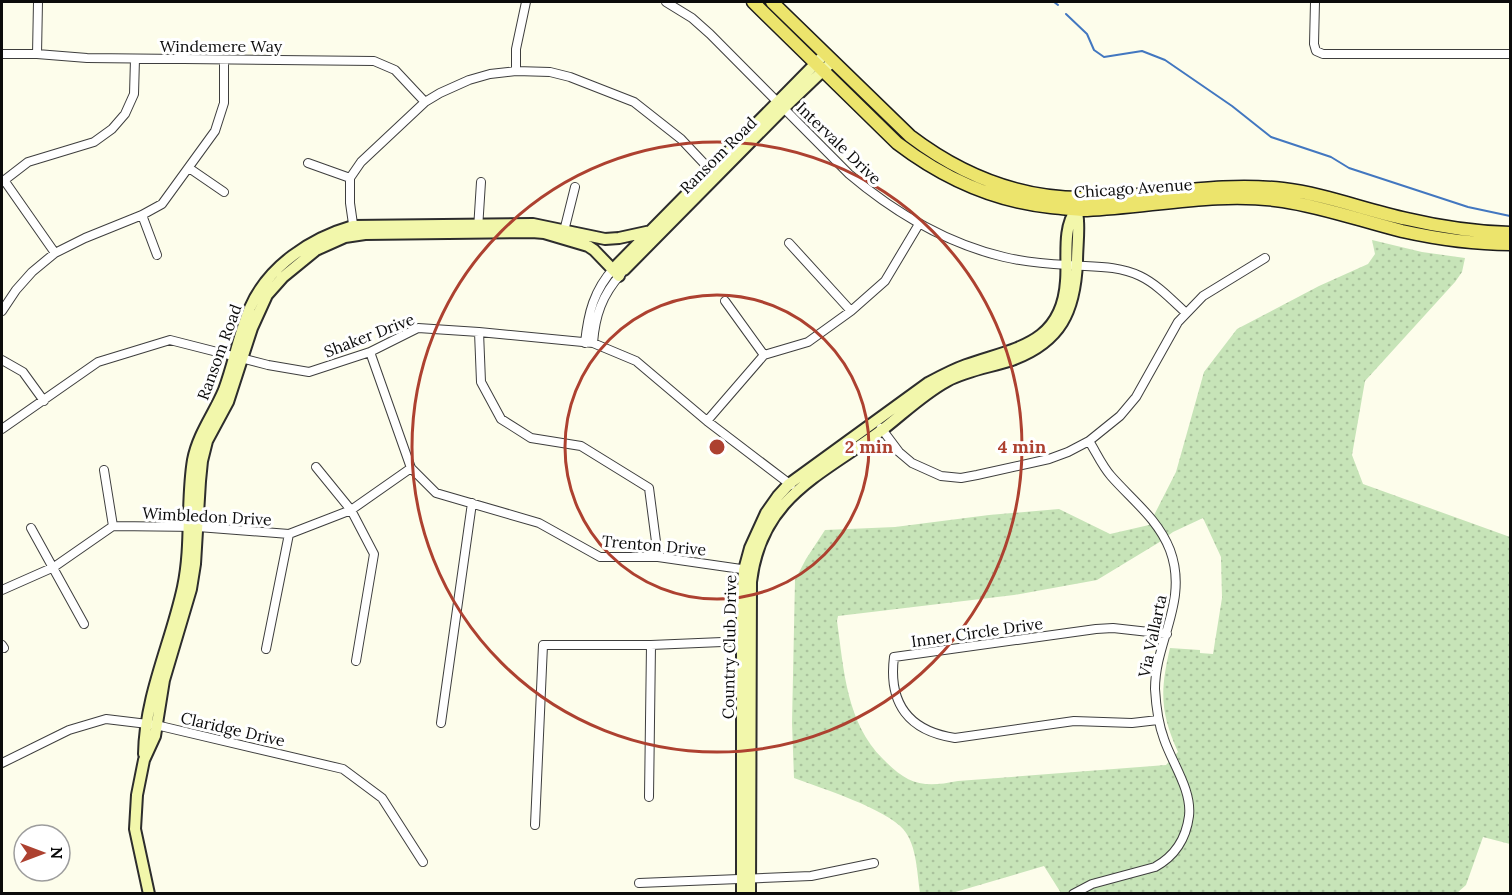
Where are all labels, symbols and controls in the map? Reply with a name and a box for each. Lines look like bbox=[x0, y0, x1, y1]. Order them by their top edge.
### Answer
street label: Windemere Way bbox=[160, 36, 283, 56]
street label: Intervale Drive bbox=[792, 98, 886, 189]
street label: Ransom Road bbox=[675, 112, 761, 198]
street label: Chicago Avenue bbox=[1073, 174, 1193, 202]
street label: Ransom Road bbox=[192, 301, 246, 403]
street label: Shaker Drive bbox=[321, 308, 417, 361]
text: 2 min bbox=[845, 435, 894, 458]
text: 4 min bbox=[998, 435, 1047, 458]
centre of rings bbox=[707, 437, 727, 457]
street label: Wimbledon Drive bbox=[142, 503, 273, 529]
street label: Trenton Drive bbox=[601, 530, 707, 560]
street label: Country Club Drive bbox=[718, 574, 740, 719]
street label: Via Vallarta bbox=[1133, 593, 1171, 680]
street label: Inner Circle Drive bbox=[910, 613, 1044, 651]
street label: Claridge Drive bbox=[179, 707, 287, 751]
north arrow bbox=[12, 823, 72, 883]
text: N bbox=[47, 847, 67, 859]

